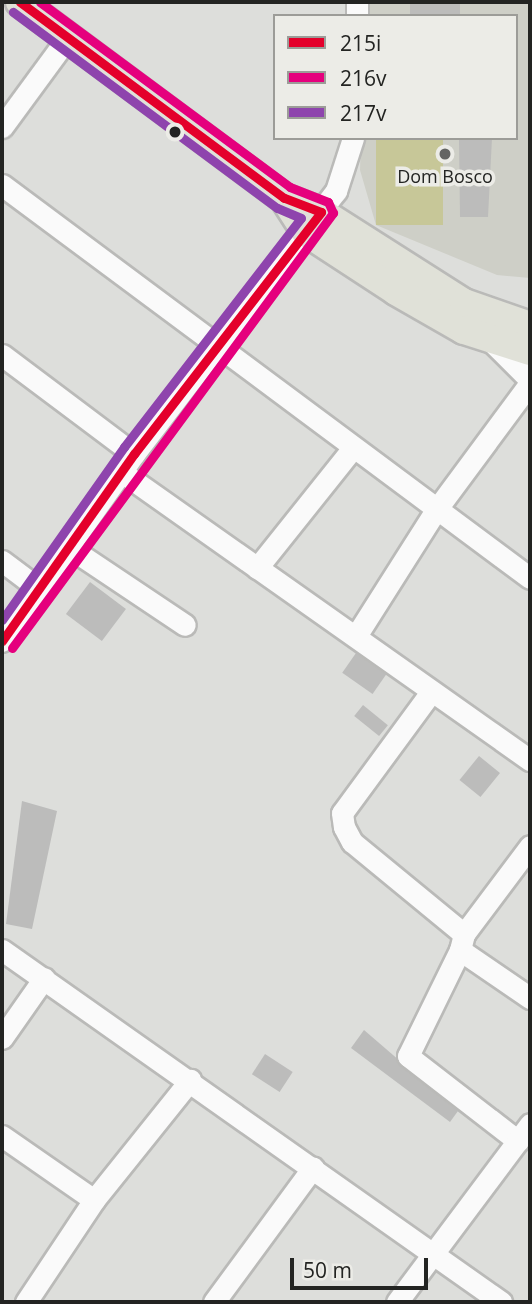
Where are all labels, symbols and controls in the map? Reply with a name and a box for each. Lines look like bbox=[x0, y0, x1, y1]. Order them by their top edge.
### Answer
legend bbox=[273, 14, 518, 140]
text: 215i bbox=[340, 29, 381, 57]
text: 216v bbox=[340, 64, 387, 92]
text: 217v bbox=[340, 99, 387, 127]
unlabelled marker bbox=[168, 125, 182, 139]
marker: Dom Bosco bbox=[437, 146, 453, 162]
place label: Dom Bosco bbox=[397, 165, 493, 187]
scale bar bbox=[294, 1244, 432, 1288]
text: 50 m bbox=[303, 1256, 352, 1284]

